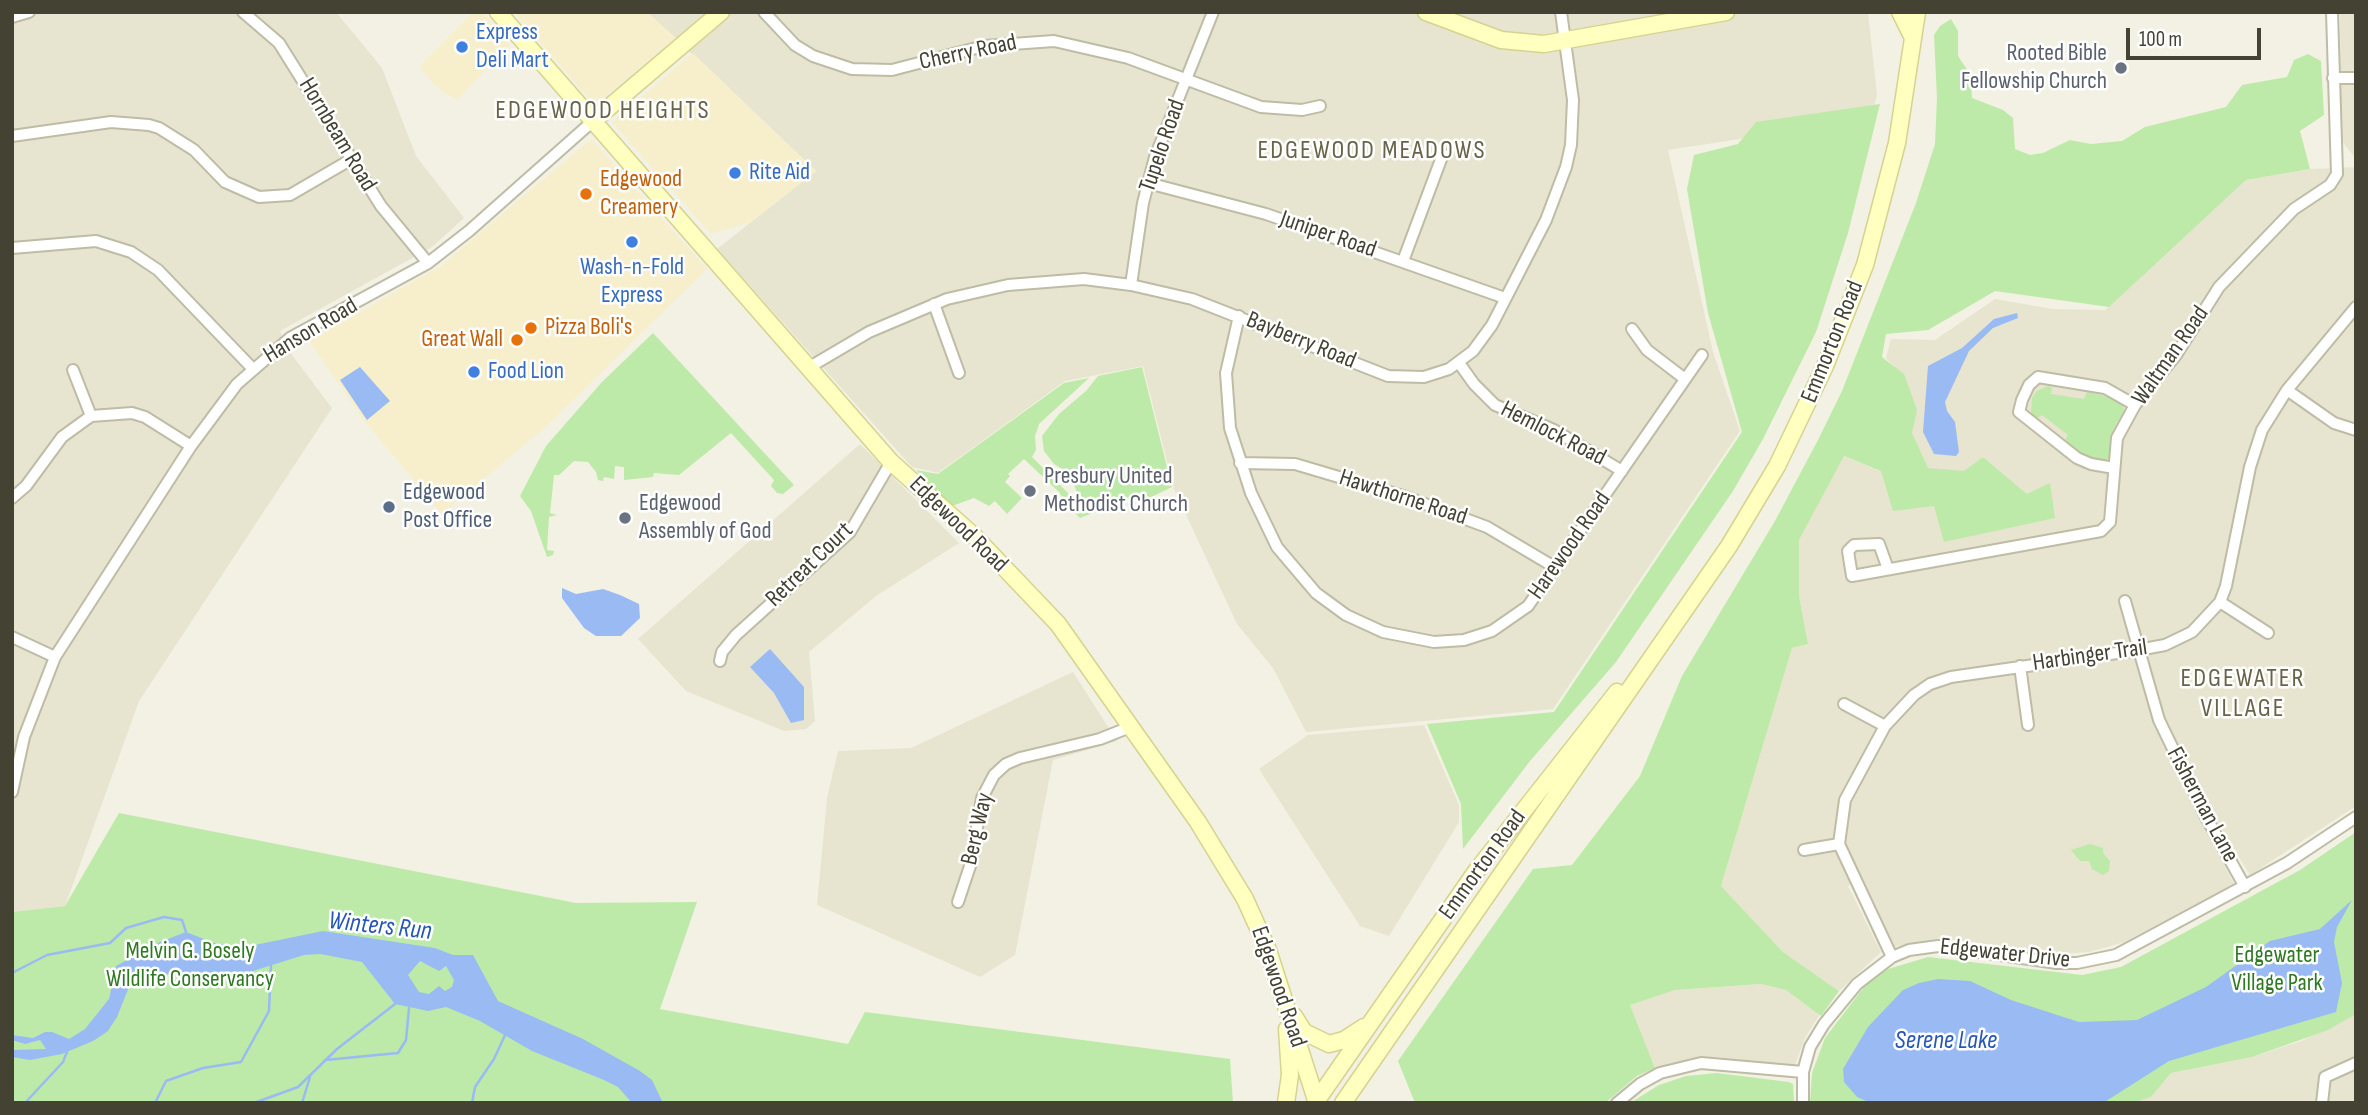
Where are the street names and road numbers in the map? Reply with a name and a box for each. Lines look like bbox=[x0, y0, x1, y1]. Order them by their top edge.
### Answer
street label: Cherry Road bbox=[917, 29, 1019, 77]
street label: Hornbeam Road bbox=[292, 73, 382, 197]
street label: Tupelo Road bbox=[1134, 96, 1192, 196]
street label: Juniper Road bbox=[1276, 205, 1380, 265]
street label: Emmorton Road bbox=[1795, 277, 1871, 407]
street label: Hanson Road bbox=[259, 292, 363, 370]
street label: Waltman Road bbox=[2126, 301, 2216, 411]
street label: Bayberry Road bbox=[1242, 306, 1360, 376]
street label: Hemlock Road bbox=[1496, 395, 1610, 473]
street label: Hawthorne Road bbox=[1335, 464, 1471, 532]
street label: Edgewood Road bbox=[903, 471, 1013, 579]
street label: Harewood Road bbox=[1522, 487, 1618, 605]
street label: Retreat Court bbox=[760, 516, 860, 614]
street label: Harbinger Trail bbox=[2031, 634, 2149, 678]
street label: Fisherman Lane bbox=[2160, 743, 2244, 867]
street label: Berg Way bbox=[956, 790, 1000, 868]
street label: Emmorton Road bbox=[1433, 804, 1533, 926]
street label: Edgewood Road bbox=[1244, 923, 1312, 1051]
street label: Edgewater Drive bbox=[1939, 933, 2071, 975]

